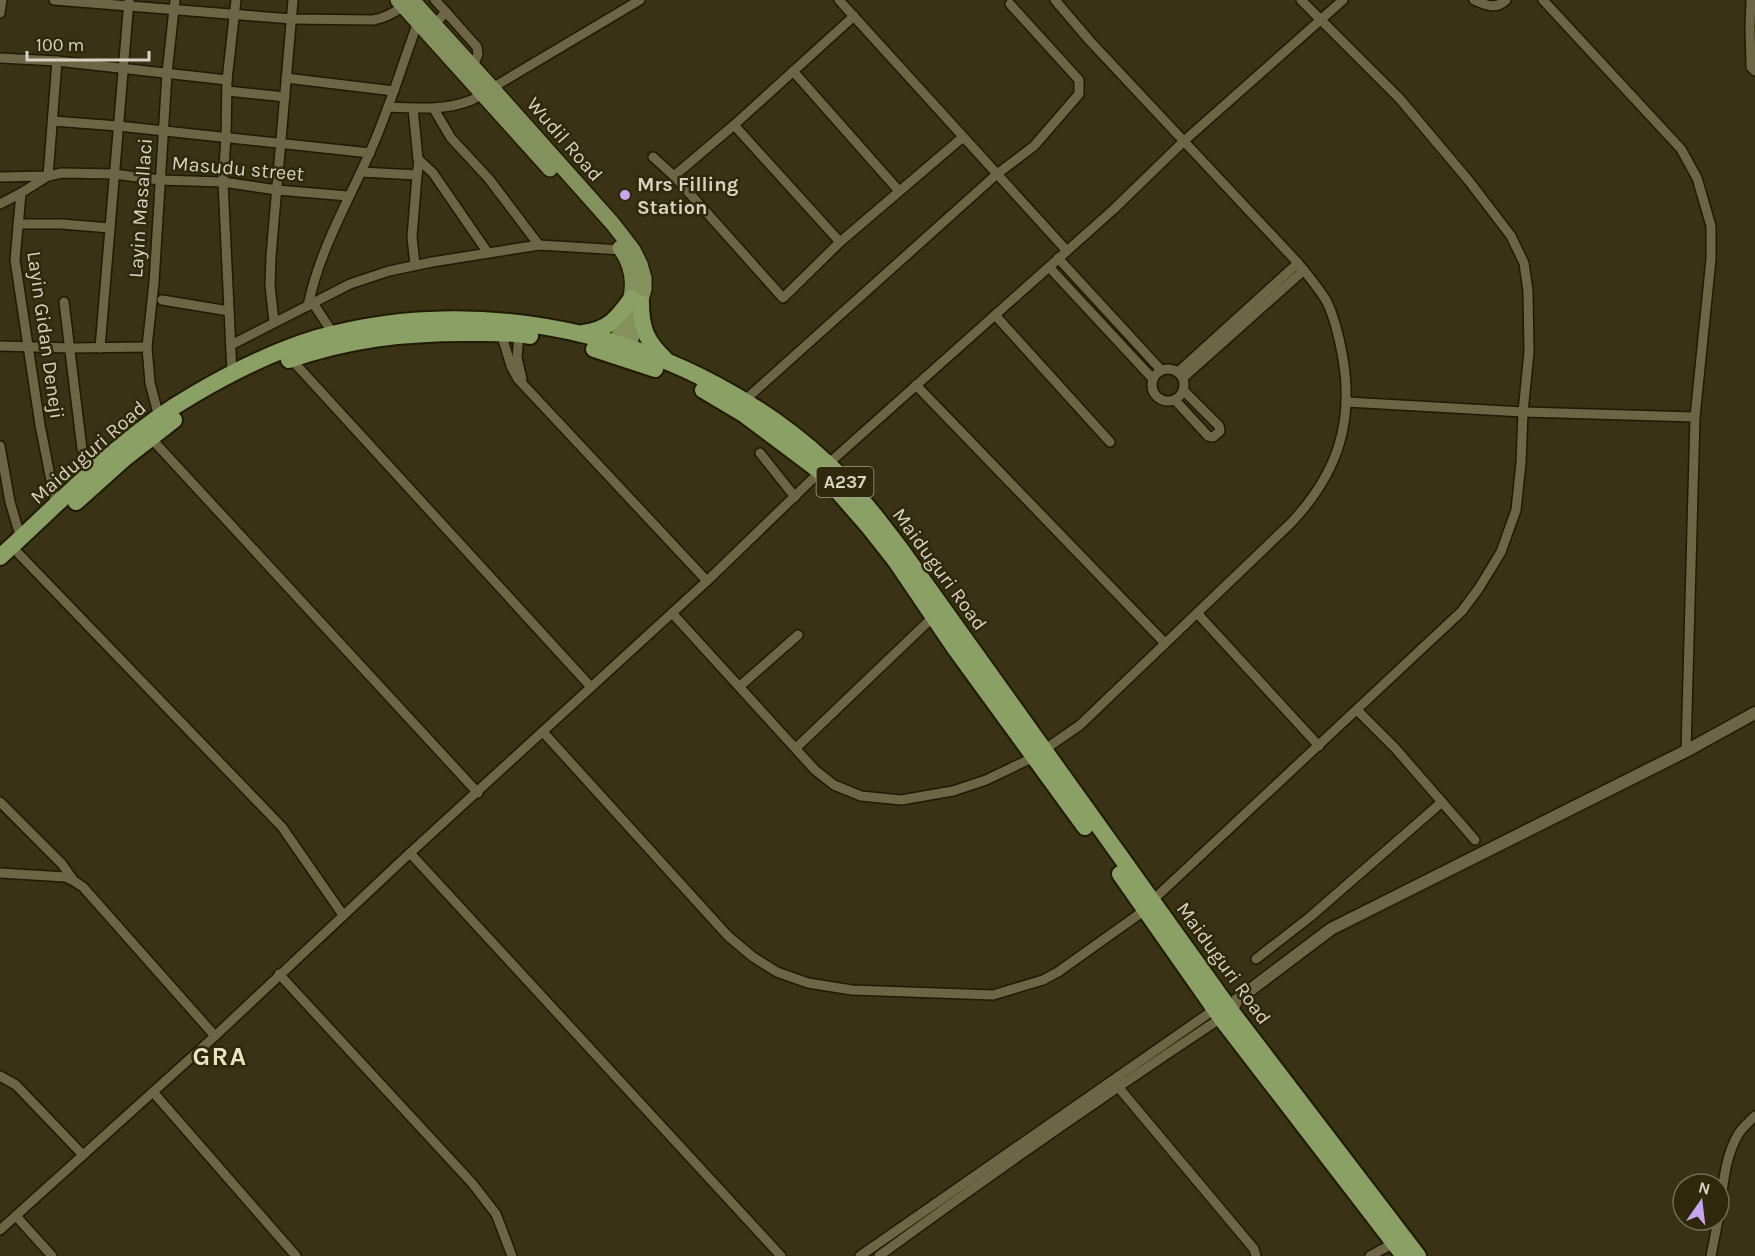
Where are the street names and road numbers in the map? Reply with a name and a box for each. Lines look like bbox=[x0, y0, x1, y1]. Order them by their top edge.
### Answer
street label: Wudil Road bbox=[522, 93, 607, 186]
street label: Layin Masallaci bbox=[124, 137, 157, 279]
street label: Masudu street bbox=[171, 151, 305, 186]
street label: Layin Gidan Deneji bbox=[22, 250, 69, 420]
street label: Maiduguri Road bbox=[26, 396, 151, 509]
road number: A237 bbox=[816, 467, 874, 497]
street label: Maiduguri Road bbox=[888, 504, 992, 635]
street label: Maiduguri Road bbox=[1172, 898, 1276, 1029]

